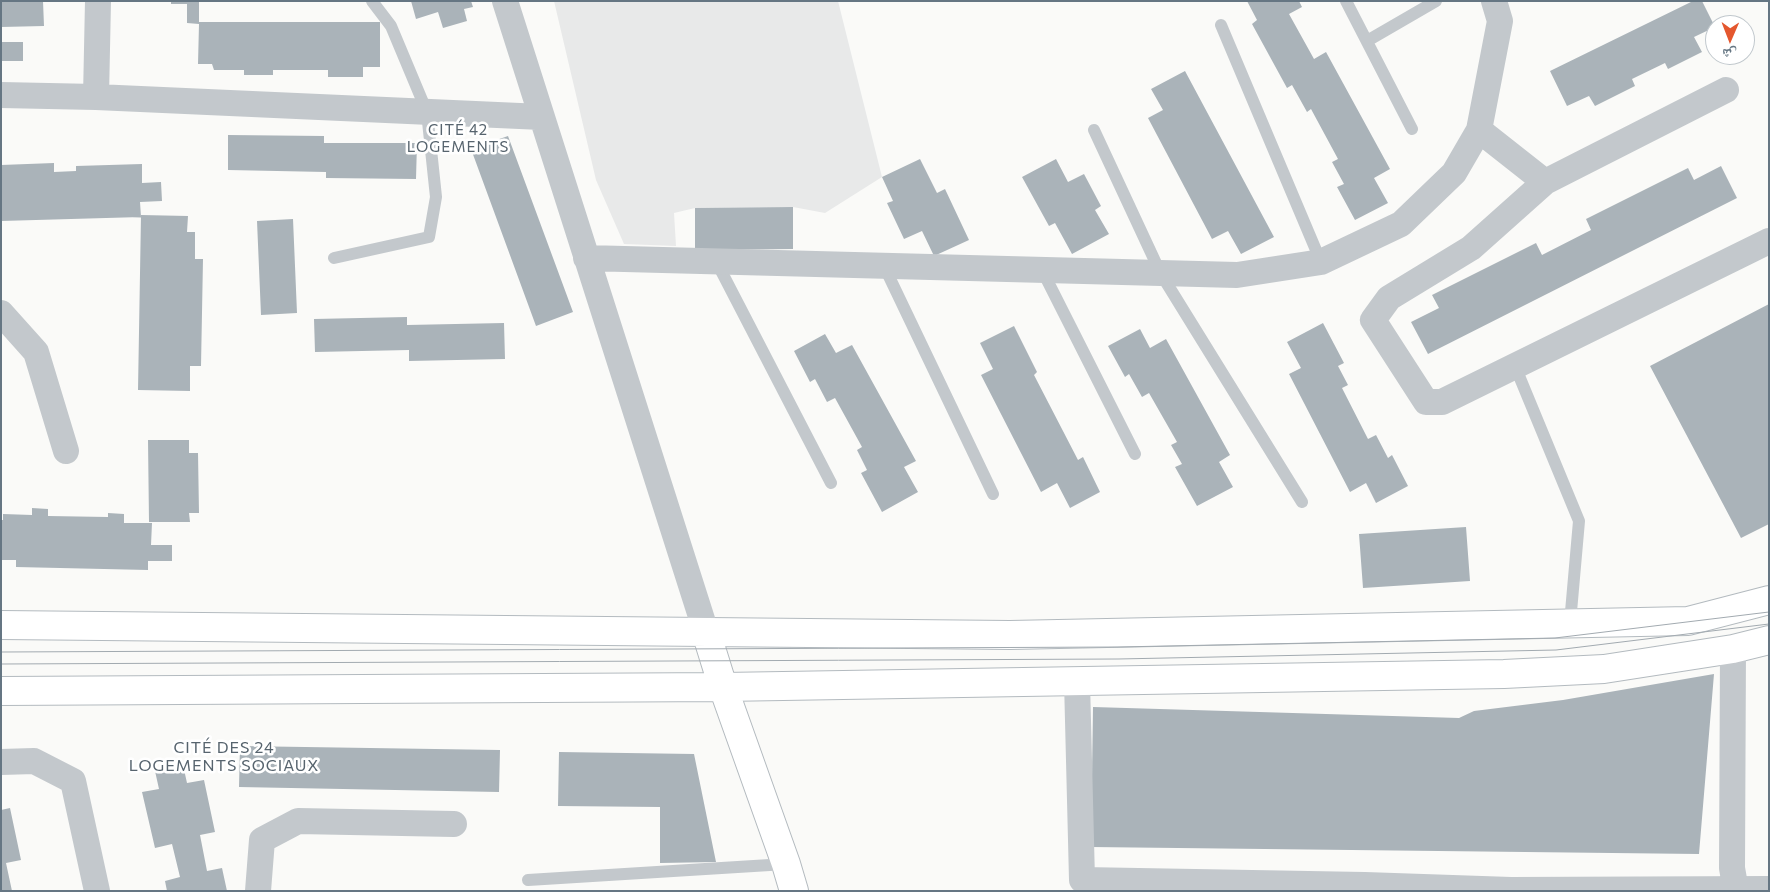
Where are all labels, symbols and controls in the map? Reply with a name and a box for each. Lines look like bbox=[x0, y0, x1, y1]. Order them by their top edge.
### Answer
north arrow bbox=[1705, 15, 1755, 65]
text: ش bbox=[1722, 46, 1737, 63]
district label: CITÉ 42 LOGEMENTS bbox=[406, 121, 510, 156]
district label: CITÉ DES 24 LOGEMENTS SOCIAUX bbox=[127, 738, 321, 776]

